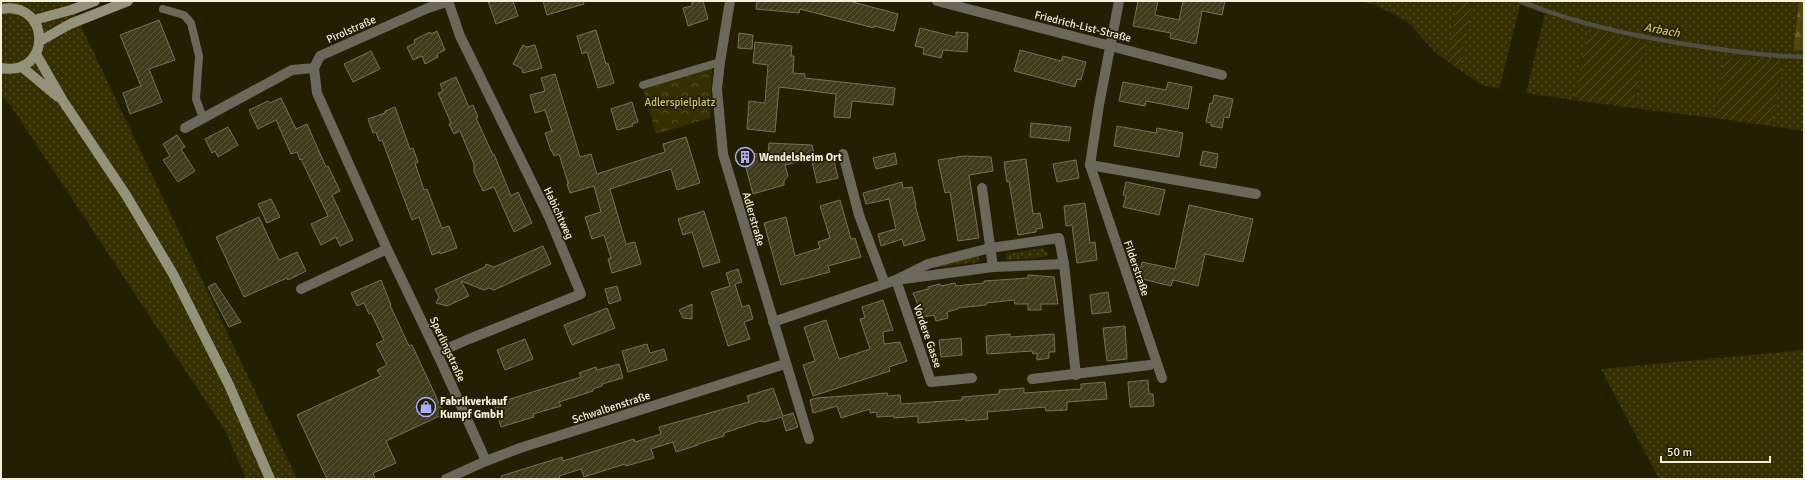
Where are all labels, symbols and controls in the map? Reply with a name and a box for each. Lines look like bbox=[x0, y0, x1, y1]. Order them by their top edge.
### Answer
street label: Friedrich-List-Straße bbox=[1033, 8, 1133, 45]
street label: Pirolstraße bbox=[325, 13, 378, 46]
water label: Arbach bbox=[1643, 20, 1682, 41]
park label: Adlerspielplatz bbox=[645, 96, 716, 109]
building icon: Wendelsheim Ort bbox=[734, 146, 756, 168]
place label: Wendelsheim Ort bbox=[759, 151, 842, 164]
street label: Habichtweg bbox=[541, 185, 576, 242]
street label: Adlerstraße bbox=[740, 191, 767, 248]
street label: Filderstraße bbox=[1121, 239, 1152, 298]
street label: Vordere Gasse bbox=[911, 303, 944, 370]
street label: Sperlingstraße bbox=[427, 315, 468, 384]
street label: Schwalbenstraße bbox=[570, 389, 652, 426]
place label: Fabrikverkauf Kumpf GmbH bbox=[440, 395, 508, 421]
shop icon: Fabrikverkauf Kumpf GmbH bbox=[415, 396, 437, 418]
scale bar bbox=[1661, 438, 1770, 464]
text: 50 m bbox=[1667, 445, 1692, 460]

